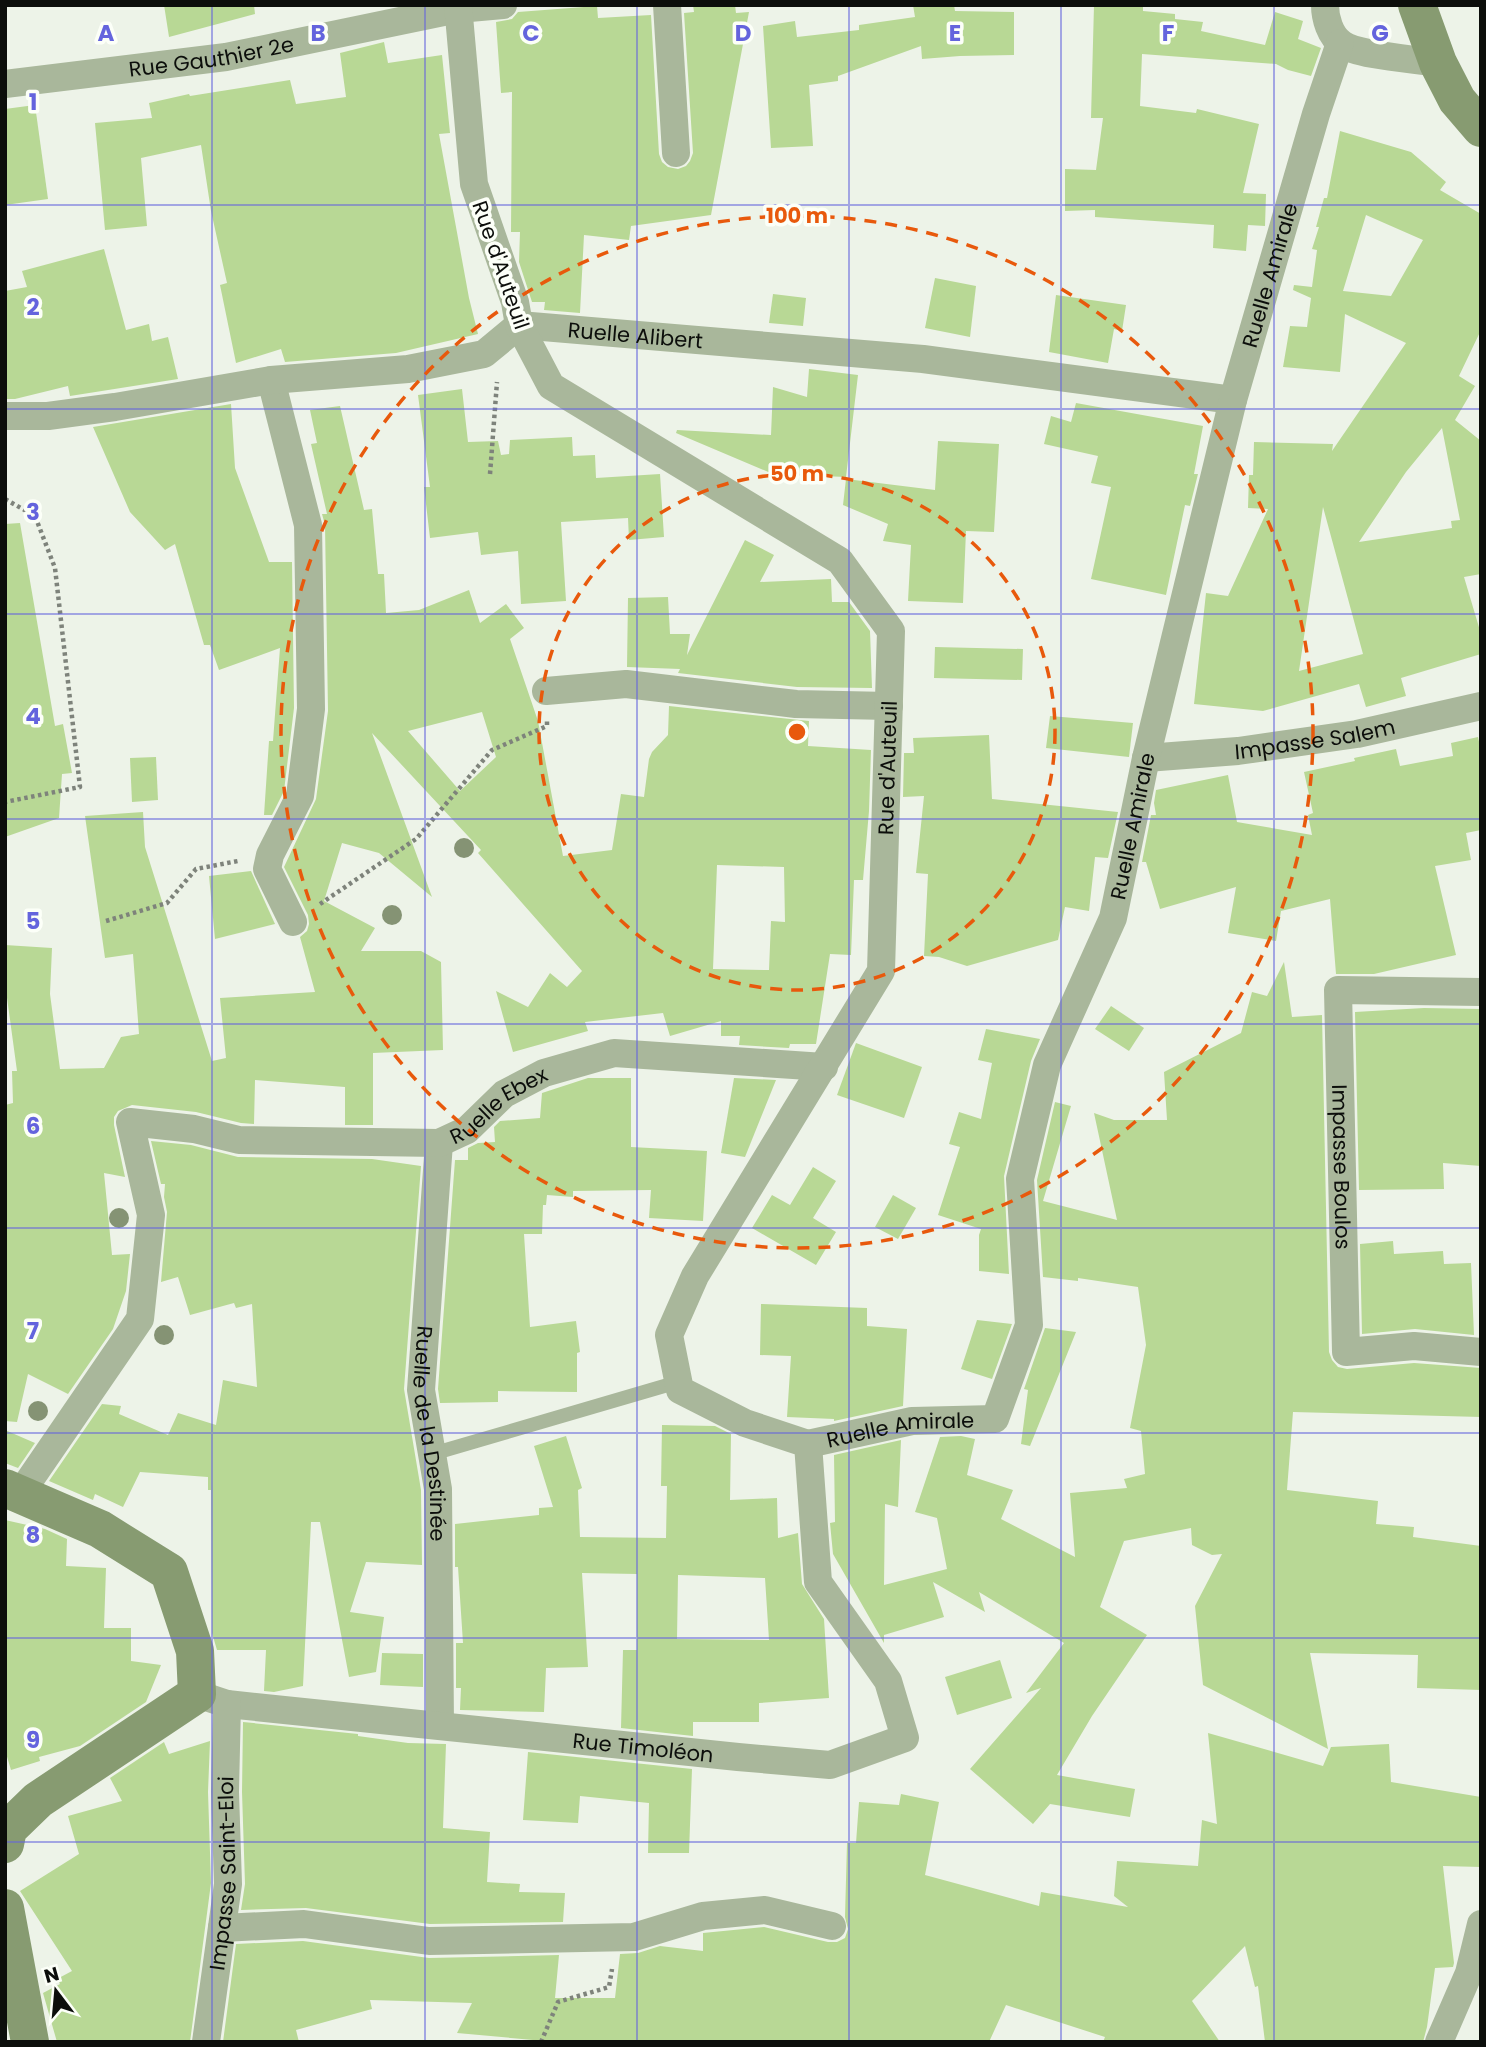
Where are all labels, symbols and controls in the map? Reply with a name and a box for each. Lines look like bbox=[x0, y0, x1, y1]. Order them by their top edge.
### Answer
text: A bbox=[98, 17, 115, 49]
text: B bbox=[310, 17, 326, 49]
text: C bbox=[522, 17, 540, 49]
text: D bbox=[735, 17, 751, 49]
text: E bbox=[949, 17, 961, 49]
text: F bbox=[1162, 17, 1174, 49]
text: G bbox=[1371, 17, 1389, 49]
street label: Rue Gauthier 2e bbox=[127, 29, 296, 83]
text: 1 bbox=[29, 86, 37, 118]
street label: Rue d'Auteuil bbox=[465, 197, 537, 333]
street label: Ruelle Amirale bbox=[1235, 199, 1304, 351]
text: 100 m bbox=[766, 201, 828, 230]
text: 2 bbox=[26, 291, 40, 323]
street label: Ruelle Alibert bbox=[567, 315, 704, 355]
text: 50 m bbox=[770, 459, 824, 488]
text: 3 bbox=[26, 496, 40, 528]
text: 4 bbox=[25, 700, 41, 732]
street label: Rue d'Auteuil bbox=[871, 700, 903, 835]
street label: Impasse Salem bbox=[1234, 711, 1398, 766]
centre of rings bbox=[785, 720, 809, 744]
street label: Ruelle Amirale bbox=[1103, 750, 1161, 902]
text: 5 bbox=[26, 905, 40, 937]
street label: Ruelle Ebex bbox=[445, 1059, 552, 1151]
street label: Impasse Boulos bbox=[1326, 1084, 1358, 1250]
text: 6 bbox=[26, 1110, 40, 1142]
text: 7 bbox=[27, 1315, 39, 1347]
street label: Ruelle de la Destinée bbox=[406, 1325, 453, 1542]
street label: Ruelle Amirale bbox=[824, 1405, 975, 1454]
text: 8 bbox=[26, 1519, 40, 1551]
text: 9 bbox=[26, 1724, 40, 1756]
street label: Rue Timoléon bbox=[571, 1725, 715, 1769]
street label: Impasse Saint-Eloi bbox=[202, 1776, 243, 1972]
north arrow bbox=[21, 1956, 91, 2026]
text: N bbox=[41, 1960, 62, 1990]

